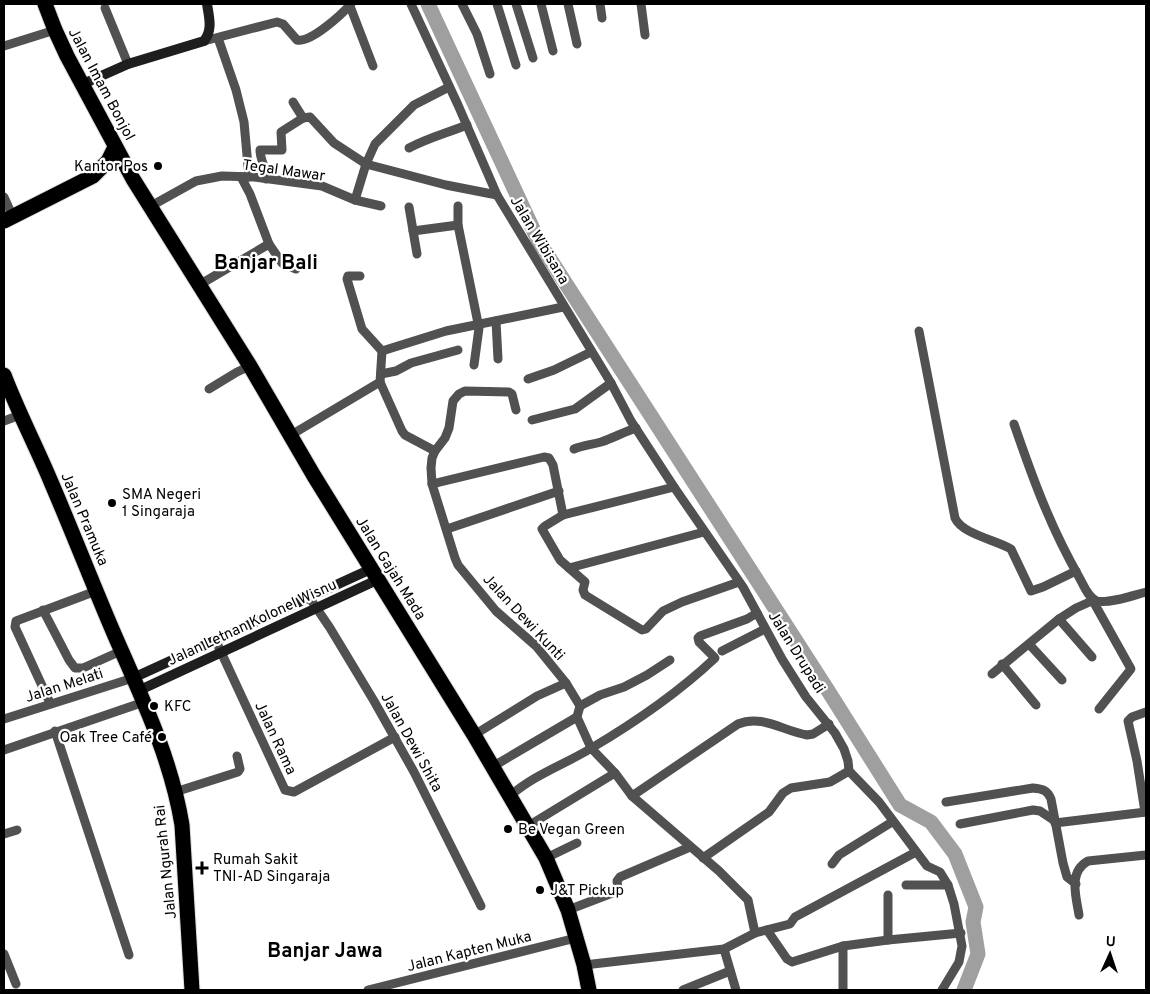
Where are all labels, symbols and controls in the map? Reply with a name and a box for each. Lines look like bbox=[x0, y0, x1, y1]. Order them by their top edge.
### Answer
street label: Jalan Imam Bonjol bbox=[63, 25, 138, 144]
street label: Tegal Mawar bbox=[241, 156, 327, 187]
place label: Kantor Pos bbox=[74, 158, 148, 177]
marker: Kantor Pos bbox=[152, 160, 164, 172]
street label: Jalan Wibisana bbox=[505, 193, 573, 288]
district label: Banjar Bali bbox=[214, 251, 318, 277]
street label: Jalan Pramuka bbox=[55, 470, 112, 569]
place label: SMA Negeri 1 Singaraja bbox=[122, 486, 201, 522]
marker: SMA Negeri 1 Singaraja bbox=[106, 497, 118, 509]
street label: Jalan Gajah Mada bbox=[350, 514, 429, 624]
street label: Jalan Dewi Kunti bbox=[478, 571, 568, 665]
street label: Jalan Letnan Kolonel Wisnu bbox=[165, 576, 340, 671]
street label: Jalan Drupadi bbox=[763, 608, 829, 698]
street label: Jalan Melati bbox=[23, 665, 106, 708]
street label: Jalan Dewi Shita bbox=[376, 690, 446, 796]
place label: KFC bbox=[164, 698, 192, 717]
street label: Jalan Rama bbox=[249, 699, 300, 778]
marker: KFC bbox=[148, 700, 160, 712]
place label: Oak Tree Café bbox=[59, 729, 152, 748]
marker: Oak Tree Café bbox=[156, 731, 168, 743]
street label: Jalan Ngurah Rai bbox=[151, 804, 182, 920]
place label: Be Vegan Green bbox=[518, 821, 625, 840]
marker: Be Vegan Green bbox=[502, 823, 514, 835]
place label: Rumah Sakit TNI-AD Singaraja bbox=[213, 851, 330, 887]
marker: Rumah Sakit TNI-AD Singaraja bbox=[195, 861, 209, 875]
place label: J&T Pickup bbox=[550, 882, 624, 901]
marker: J&T Pickup bbox=[534, 884, 546, 896]
street label: Jalan Kapten Muka bbox=[405, 928, 534, 977]
north arrow bbox=[1085, 929, 1135, 979]
text: U bbox=[1105, 934, 1116, 951]
district label: Banjar Jawa bbox=[267, 939, 383, 965]

